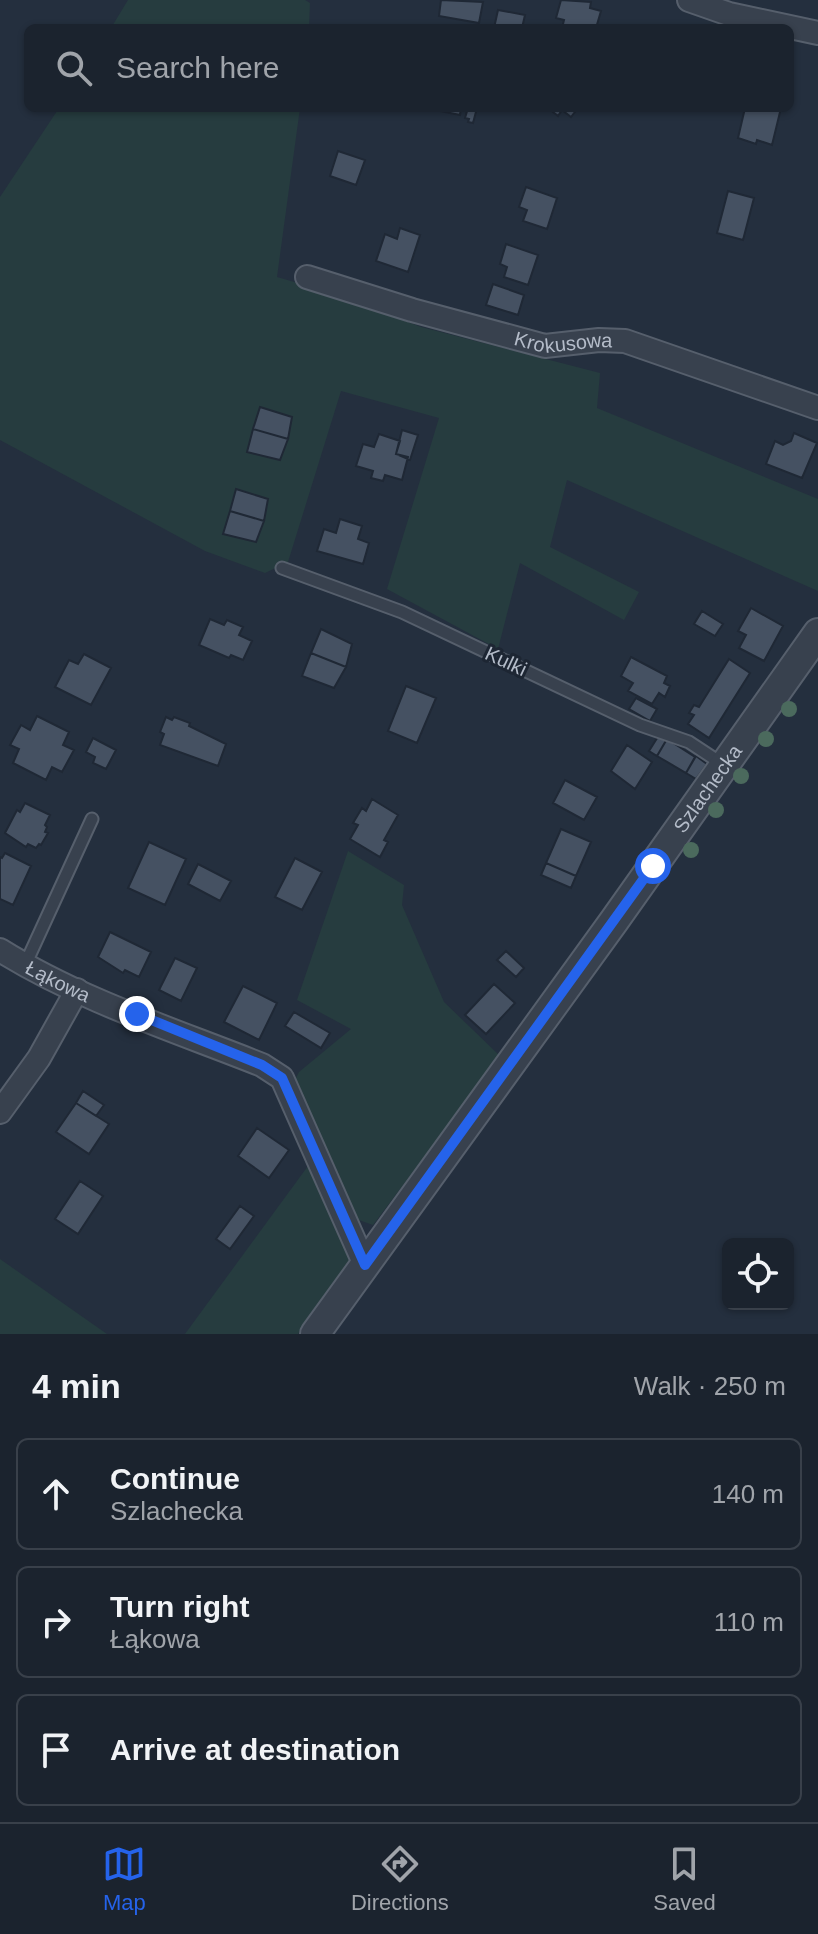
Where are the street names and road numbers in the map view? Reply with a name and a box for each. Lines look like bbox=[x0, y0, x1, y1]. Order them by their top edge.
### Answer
street label: Krokusowa bbox=[512, 327, 614, 357]
street label: Kulki bbox=[482, 642, 530, 680]
street label: Szlachecka bbox=[669, 740, 747, 837]
street label: Łąkowa bbox=[22, 956, 94, 1007]

